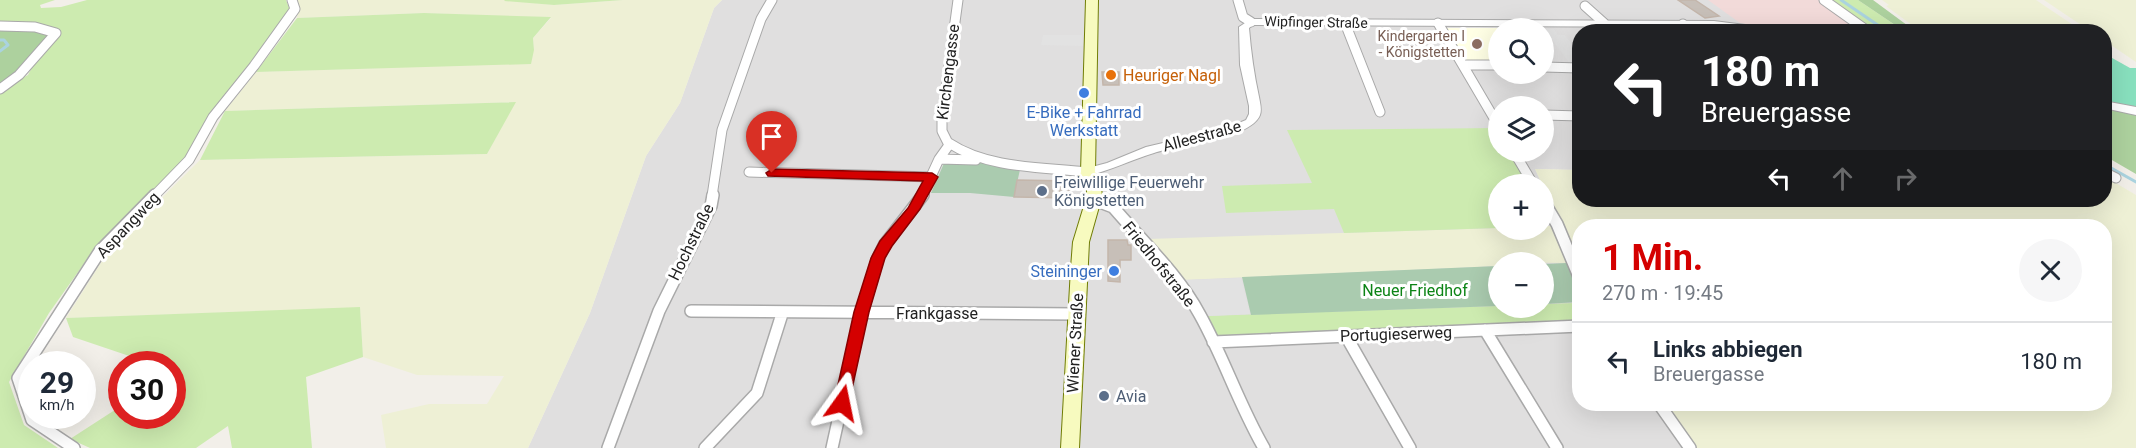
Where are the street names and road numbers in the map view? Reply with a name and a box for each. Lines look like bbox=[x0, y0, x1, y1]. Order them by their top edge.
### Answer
street label: Wipfinger Straße bbox=[1264, 13, 1368, 31]
street label: Kirchengasse bbox=[933, 23, 963, 121]
street label: Alleestraße bbox=[1161, 116, 1243, 156]
street label: Aspangweg bbox=[93, 188, 163, 262]
street label: Hochstraße bbox=[664, 201, 718, 283]
street label: Friedhofstraße bbox=[1119, 218, 1199, 310]
street label: Wiener Straße bbox=[1063, 293, 1087, 393]
street label: Frankgasse bbox=[896, 304, 978, 323]
street label: Portugieserweg bbox=[1340, 323, 1452, 345]

